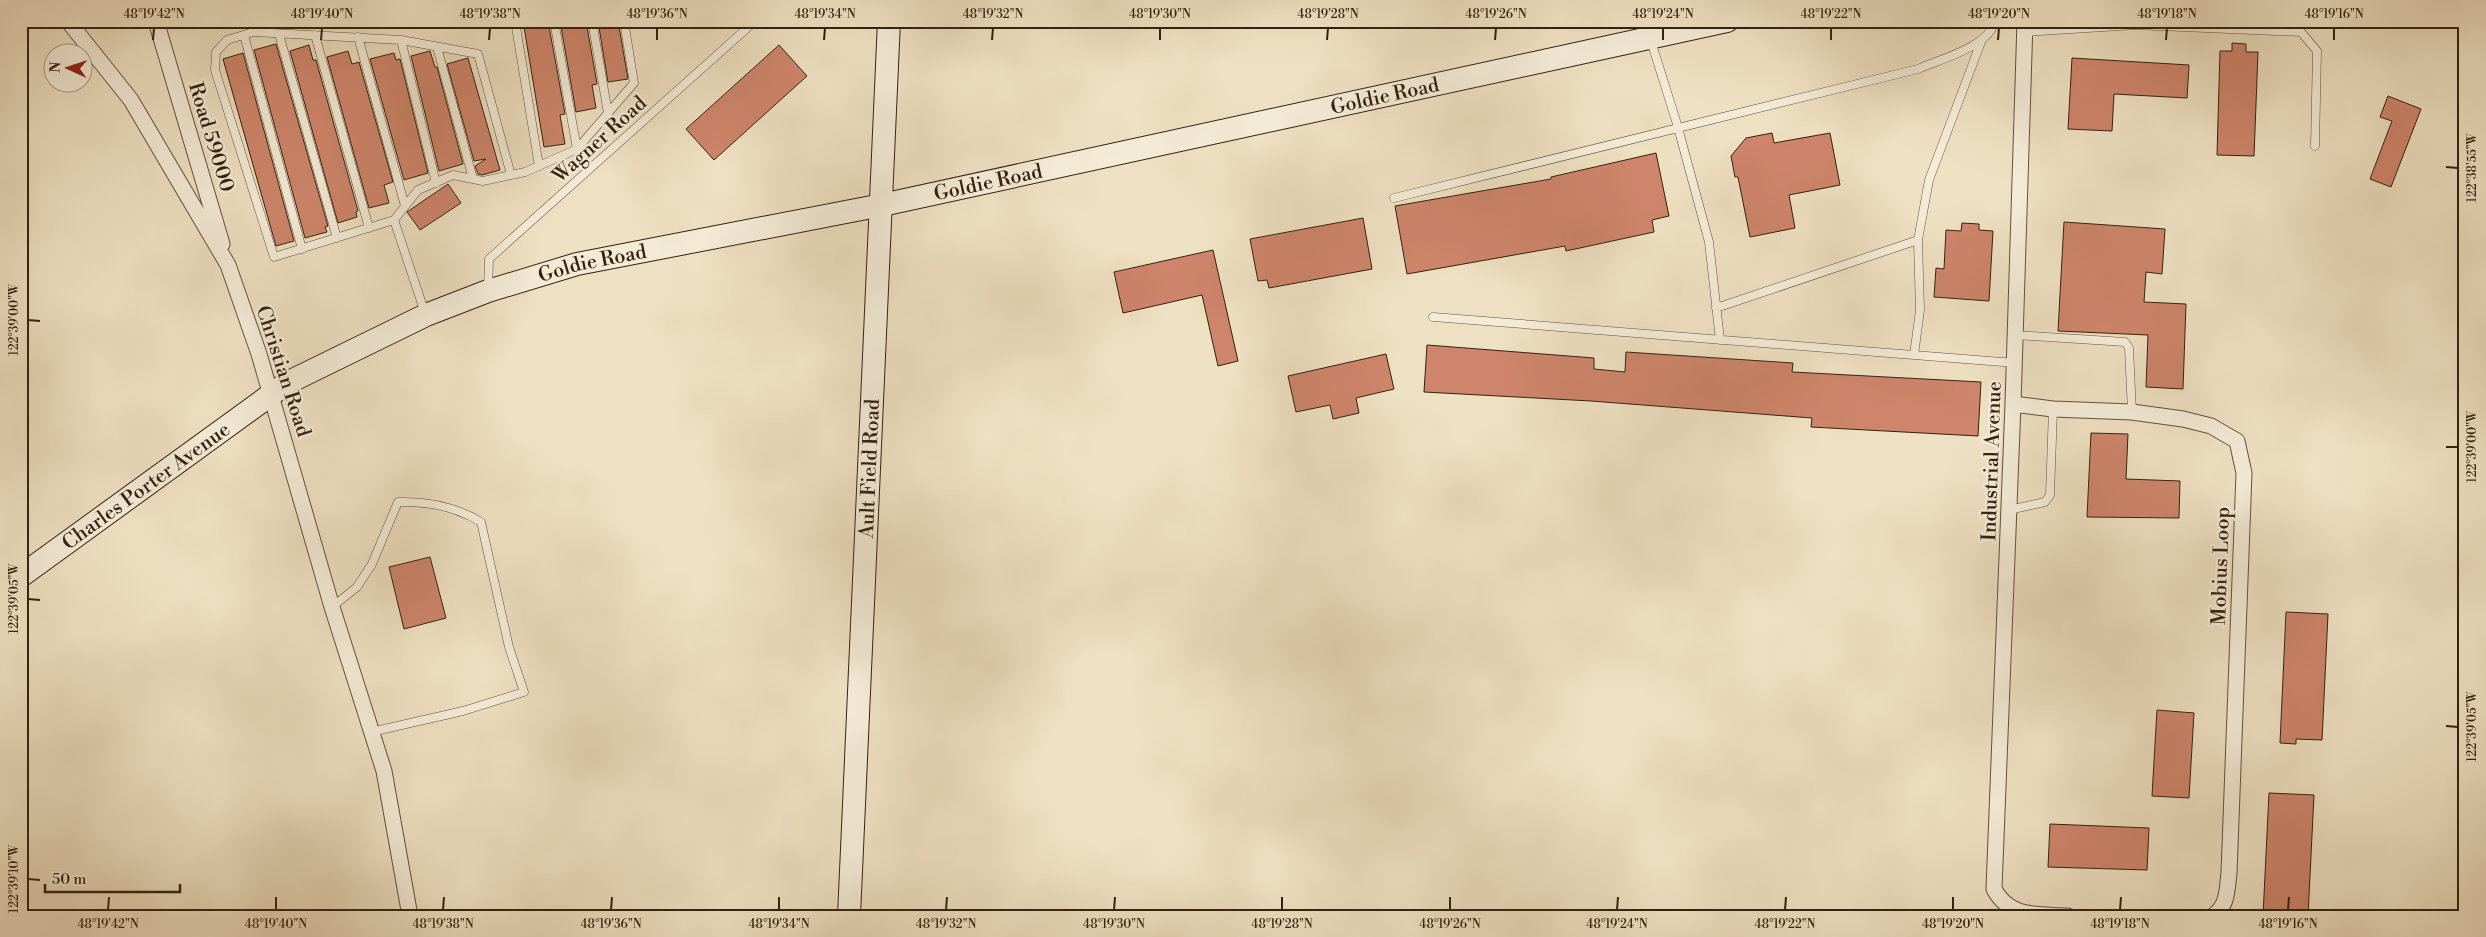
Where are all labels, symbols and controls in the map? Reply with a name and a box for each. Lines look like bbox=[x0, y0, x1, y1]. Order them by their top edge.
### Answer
text: 48°19'42"N bbox=[123, 7, 185, 22]
text: 48°19'40"N bbox=[291, 7, 353, 22]
text: 48°19'38"N bbox=[459, 7, 521, 22]
text: 48°19'36"N bbox=[626, 7, 688, 22]
text: 48°19'34"N bbox=[794, 7, 856, 22]
text: 48°19'32"N bbox=[963, 7, 1023, 22]
text: 48°19'30"N bbox=[1129, 7, 1191, 22]
text: 48°19'28"N bbox=[1297, 7, 1359, 22]
text: 48°19'26"N bbox=[1465, 7, 1527, 22]
text: 48°19'24"N bbox=[1632, 7, 1694, 22]
text: 48°19'22"N bbox=[1801, 7, 1862, 22]
text: 48°19'20"N bbox=[1968, 7, 2030, 22]
text: 48°19'18"N bbox=[2137, 7, 2197, 22]
text: 48°19'16"N bbox=[2304, 7, 2364, 22]
north arrow bbox=[42, 42, 92, 92]
text: N bbox=[47, 61, 65, 73]
street label: Goldie Road bbox=[1328, 73, 1442, 121]
street label: Road 59000 bbox=[182, 80, 239, 195]
street label: Wagner Road bbox=[547, 91, 653, 190]
text: 122°38'55"W bbox=[2465, 132, 2480, 202]
street label: Goldie Road bbox=[932, 159, 1046, 207]
street label: Goldie Road bbox=[535, 240, 649, 289]
text: 122°39'00"W bbox=[7, 283, 22, 356]
street label: Christian Road bbox=[250, 303, 316, 441]
street label: Industrial Avenue bbox=[1977, 381, 2008, 541]
street label: Ault Field Road bbox=[855, 398, 886, 540]
text: 122°39'00"W bbox=[2465, 410, 2480, 483]
street label: Charles Porter Avenue bbox=[58, 417, 235, 556]
street label: Mobius Loop bbox=[2207, 506, 2236, 626]
text: 122°39'05"W bbox=[7, 563, 22, 634]
text: 122°39'05"W bbox=[2465, 691, 2480, 762]
text: 122°39'10"W bbox=[7, 844, 22, 913]
scale bar bbox=[45, 862, 180, 894]
text: 50 m bbox=[52, 870, 86, 889]
text: 48°19'42"N bbox=[77, 917, 139, 932]
text: 48°19'40"N bbox=[245, 917, 307, 932]
text: 48°19'38"N bbox=[412, 917, 474, 932]
text: 48°19'36"N bbox=[580, 917, 642, 932]
text: 48°19'34"N bbox=[748, 917, 810, 932]
text: 48°19'32"N bbox=[916, 917, 976, 932]
text: 48°19'30"N bbox=[1083, 917, 1145, 932]
text: 48°19'28"N bbox=[1251, 917, 1313, 932]
text: 48°19'26"N bbox=[1419, 917, 1481, 932]
text: 48°19'24"N bbox=[1586, 917, 1648, 932]
text: 48°19'22"N bbox=[1755, 917, 1816, 932]
text: 48°19'20"N bbox=[1922, 917, 1984, 932]
text: 48°19'18"N bbox=[2090, 917, 2150, 932]
text: 48°19'16"N bbox=[2258, 917, 2318, 932]

